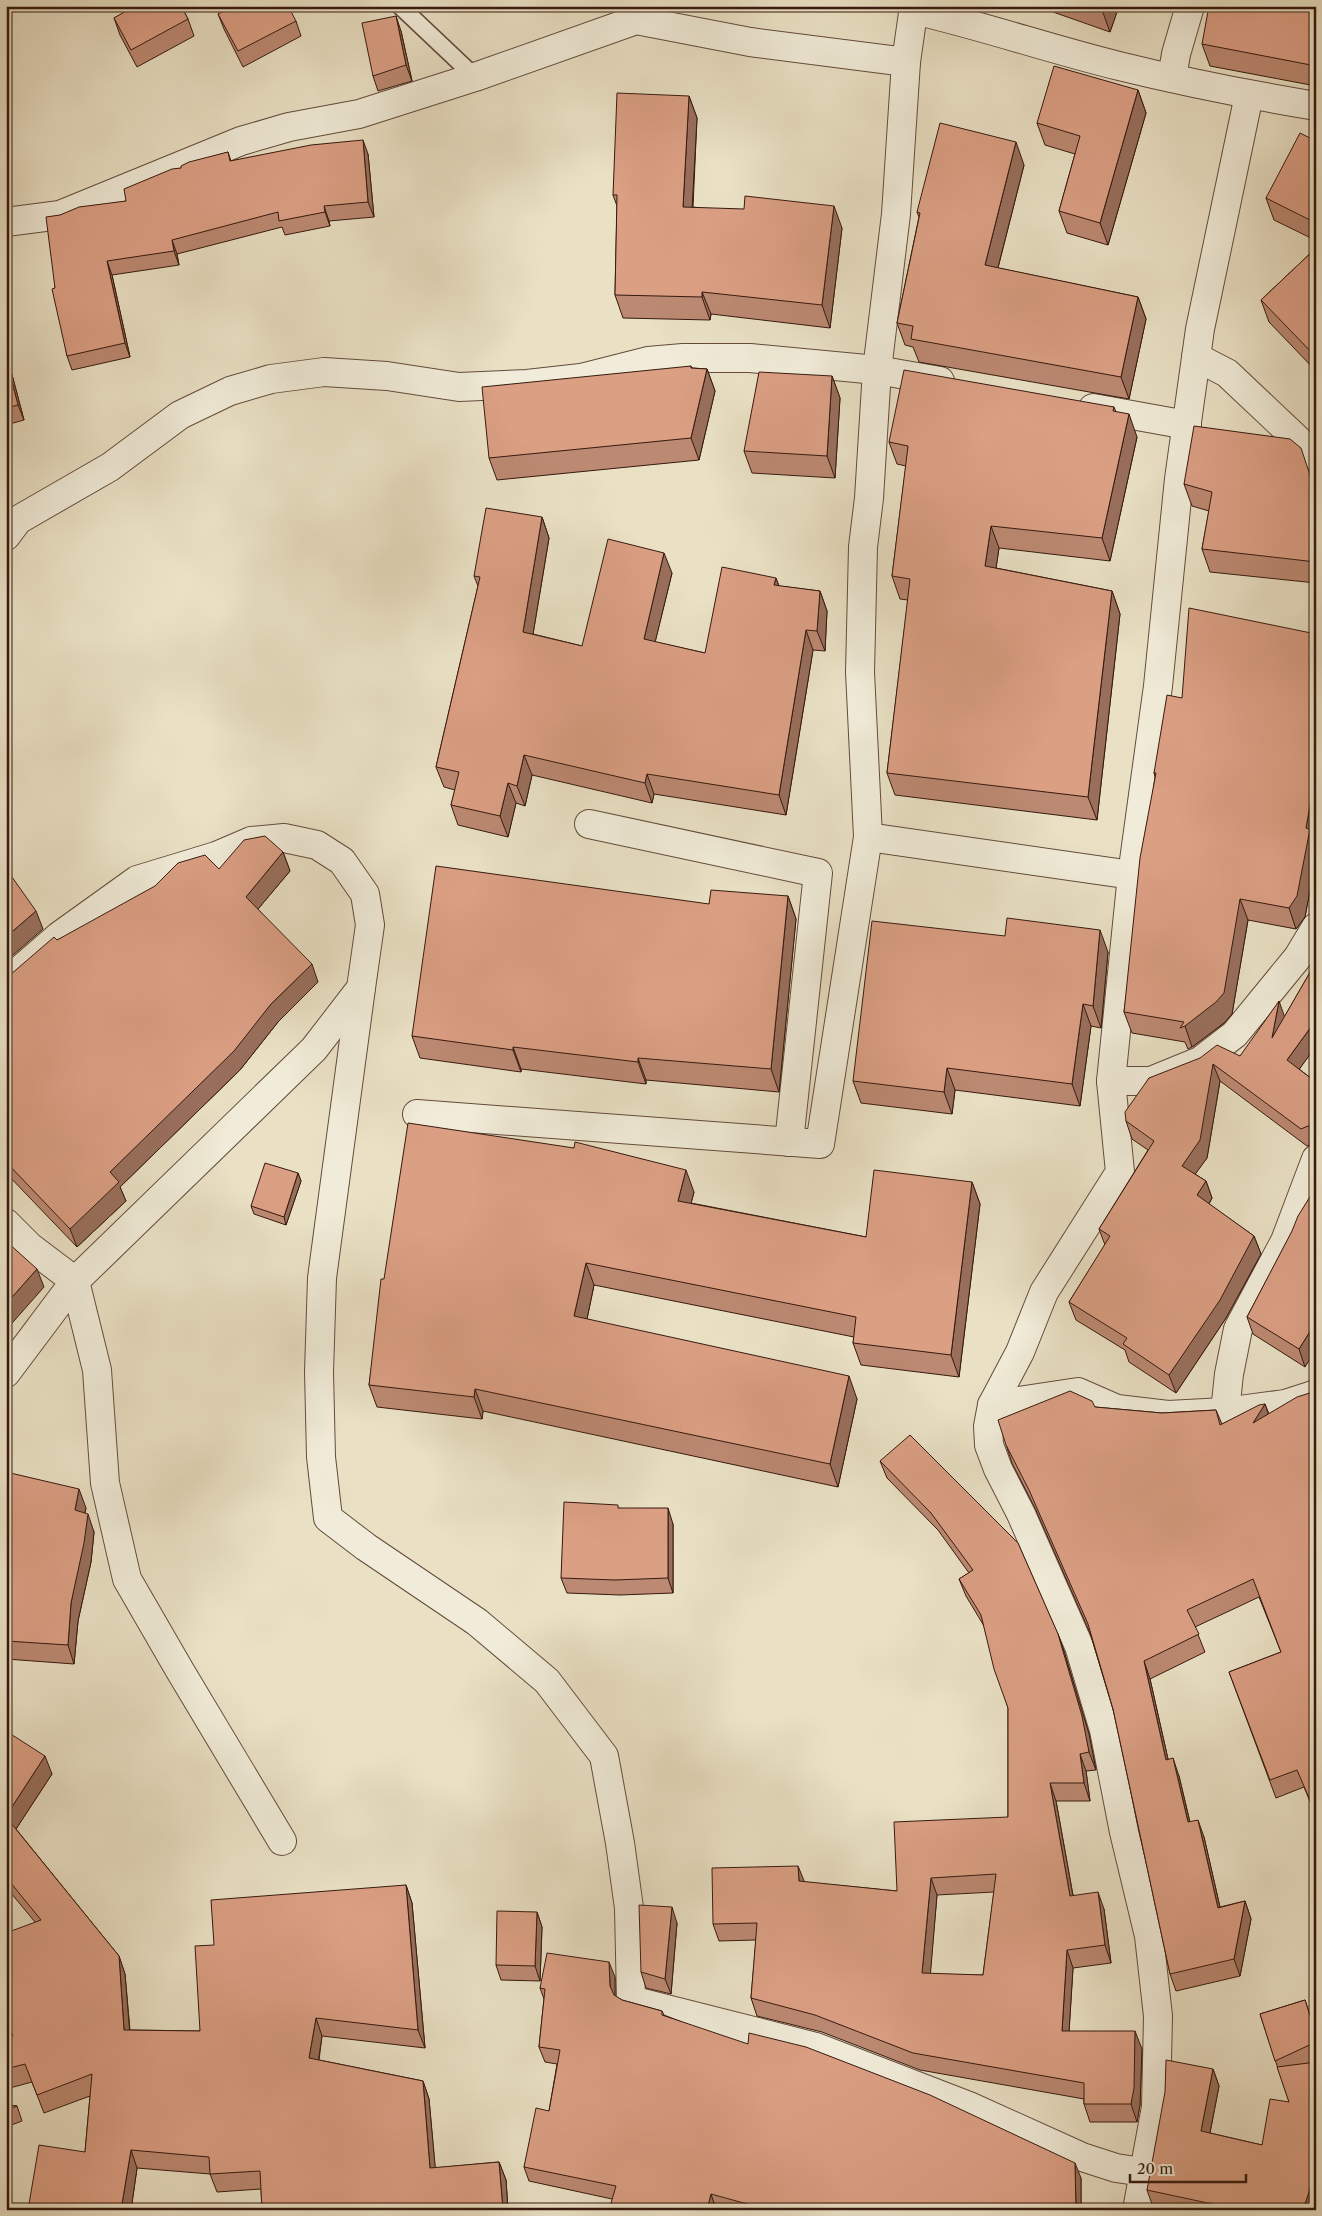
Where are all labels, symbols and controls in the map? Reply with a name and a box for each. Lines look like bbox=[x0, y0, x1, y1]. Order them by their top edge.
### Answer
scale bar bbox=[1130, 2151, 1246, 2183]
text: 20 m bbox=[1137, 2159, 1173, 2178]

